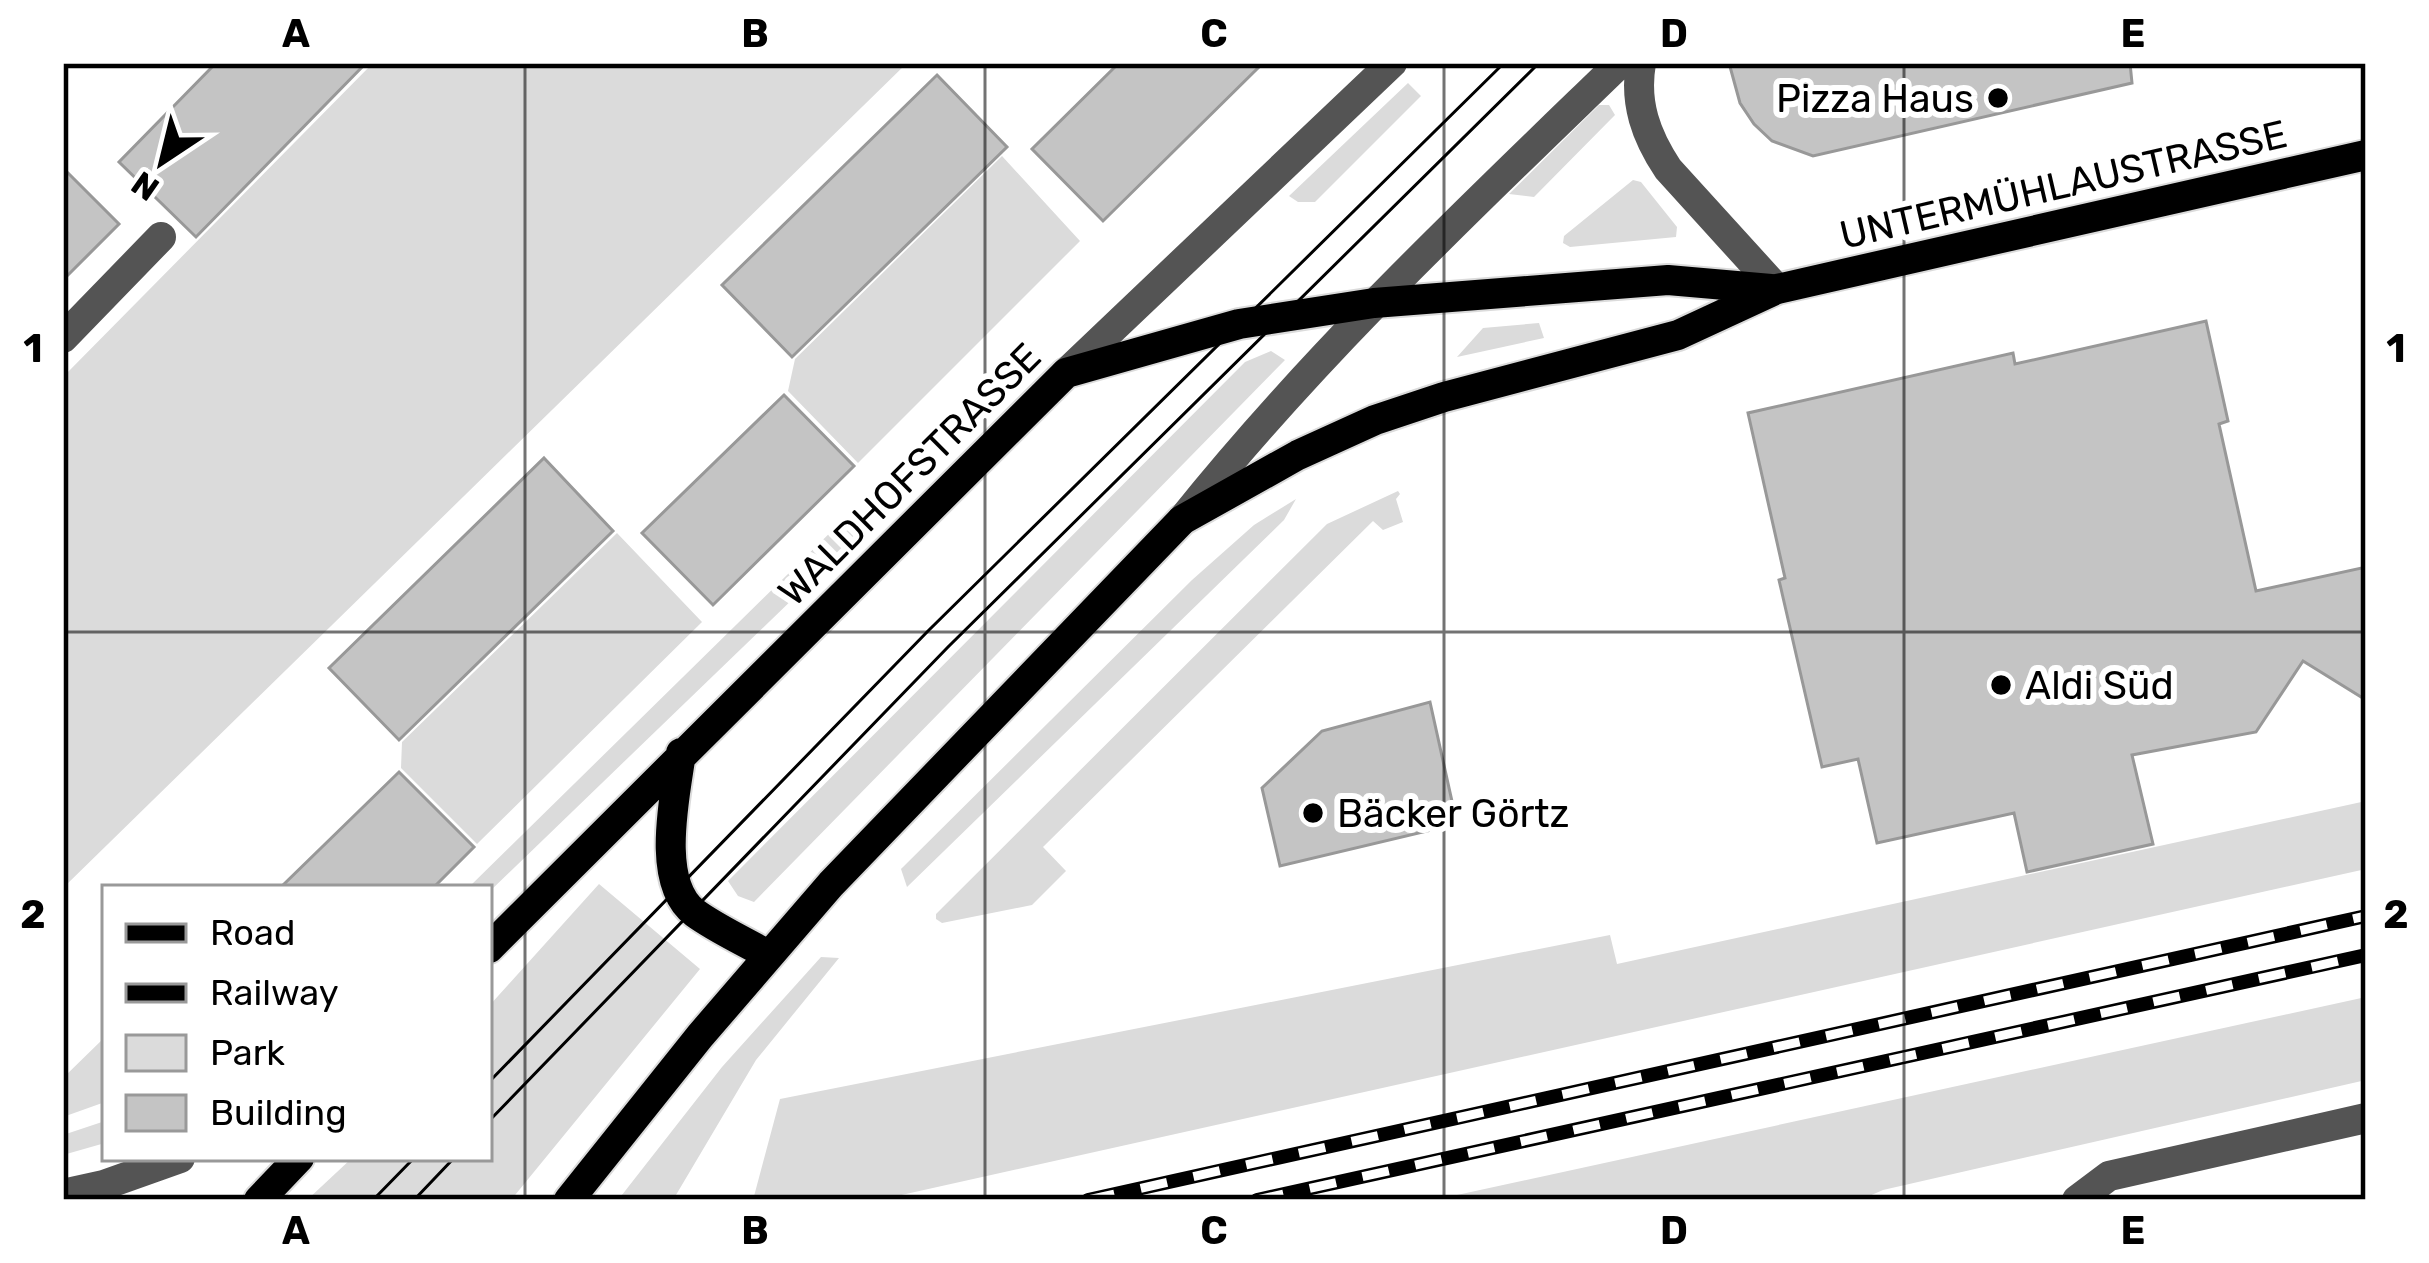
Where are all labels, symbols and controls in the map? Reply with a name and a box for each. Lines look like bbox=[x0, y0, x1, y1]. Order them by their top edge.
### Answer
text: A bbox=[282, 11, 310, 57]
text: B bbox=[741, 11, 769, 57]
text: C bbox=[1200, 11, 1228, 57]
text: D bbox=[1660, 11, 1688, 57]
text: E bbox=[2121, 11, 2145, 57]
place label: Pizza Haus bbox=[1776, 76, 1974, 122]
marker: Pizza Haus bbox=[1985, 85, 2011, 111]
north arrow bbox=[102, 102, 222, 222]
street label: UNTERMÜHLAUSTRASSE bbox=[1835, 111, 2291, 259]
text: N bbox=[124, 163, 166, 209]
text: 1 bbox=[23, 326, 43, 372]
text: 1 bbox=[2386, 326, 2406, 372]
street label: WALDHOFSTRASSE bbox=[769, 334, 1050, 615]
place label: Aldi Süd bbox=[2025, 663, 2174, 709]
marker: Aldi Süd bbox=[1988, 672, 2014, 698]
place label: Bäcker Görtz bbox=[1337, 791, 1569, 837]
marker: Bäcker Görtz bbox=[1300, 800, 1326, 826]
legend bbox=[102, 885, 492, 1161]
text: 2 bbox=[20, 892, 46, 938]
text: 2 bbox=[2383, 892, 2409, 938]
text: Road bbox=[210, 911, 295, 954]
text: Railway bbox=[210, 971, 339, 1014]
text: Park bbox=[210, 1031, 285, 1074]
text: Building bbox=[210, 1091, 347, 1134]
text: A bbox=[282, 1208, 310, 1254]
text: B bbox=[741, 1208, 769, 1254]
text: C bbox=[1200, 1208, 1228, 1254]
text: D bbox=[1660, 1208, 1688, 1254]
text: E bbox=[2121, 1208, 2145, 1254]

